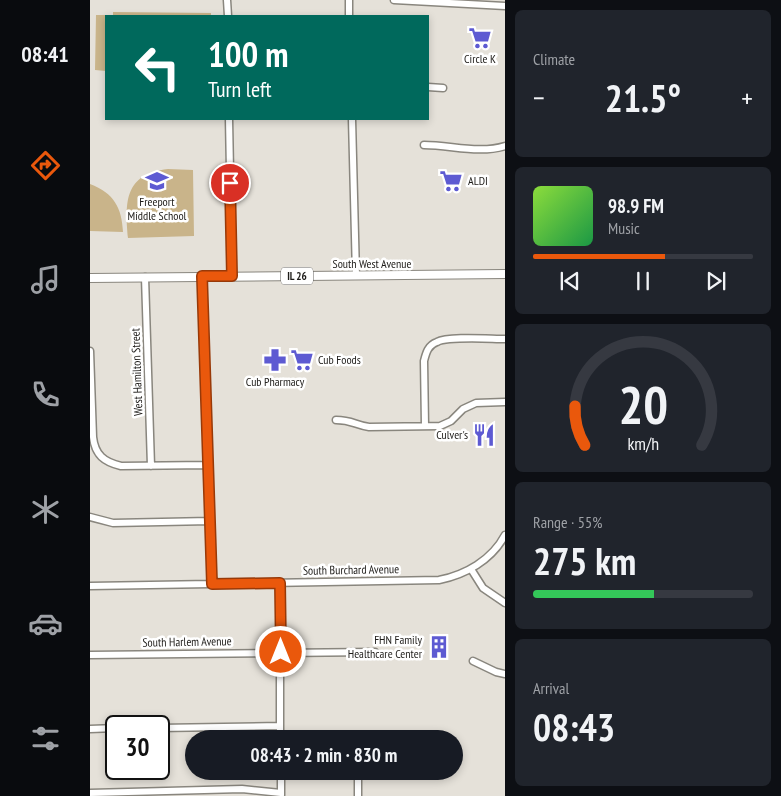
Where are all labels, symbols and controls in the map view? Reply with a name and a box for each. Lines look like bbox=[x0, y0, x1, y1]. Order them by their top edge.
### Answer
supermarket icon: Circle K bbox=[467, 25, 493, 51]
text: 100 m bbox=[208, 31, 289, 77]
icon: left bbox=[125, 35, 190, 100]
text: 08:41 bbox=[21, 40, 69, 68]
text: Climate bbox=[533, 49, 575, 69]
place label: Circle K bbox=[464, 51, 496, 66]
text: 21.5° bbox=[605, 73, 681, 122]
text: Turn left bbox=[208, 75, 272, 103]
text: − bbox=[533, 79, 545, 116]
text: + bbox=[741, 79, 753, 116]
icon: directions bbox=[28, 148, 63, 183]
pin bbox=[209, 162, 251, 204]
school or university icon: Freeport Middle School bbox=[144, 168, 170, 194]
supermarket icon: ALDI bbox=[438, 168, 464, 194]
icon: arrive bbox=[216, 169, 244, 197]
place label: ALDI bbox=[468, 173, 488, 188]
place label: Freeport Middle School bbox=[128, 194, 187, 223]
text: 98.9 FM bbox=[608, 194, 664, 218]
text: Music bbox=[608, 218, 640, 238]
street label: South West Avenue bbox=[333, 256, 412, 271]
icon: music bbox=[28, 262, 63, 297]
icon: previous bbox=[556, 267, 584, 295]
icon: pause bbox=[629, 267, 657, 295]
icon: next bbox=[702, 267, 730, 295]
road number: IL 26 bbox=[281, 268, 313, 284]
street label: West Hamilton Street bbox=[127, 327, 146, 416]
pharmacy icon: Cub Pharmacy bbox=[262, 347, 288, 373]
supermarket icon: Cub Foods bbox=[289, 347, 315, 373]
place label: Cub Foods bbox=[318, 352, 361, 367]
text: 20 bbox=[618, 371, 668, 438]
place label: Cub Pharmacy bbox=[246, 374, 305, 389]
icon: phone bbox=[28, 377, 63, 412]
restaurant icon: Culver's bbox=[471, 422, 497, 448]
place label: Culver's bbox=[436, 427, 468, 442]
text: km/h bbox=[627, 432, 659, 455]
icon: climate bbox=[28, 492, 63, 527]
text: Range · 55% bbox=[533, 512, 602, 532]
text: 275 km bbox=[533, 536, 636, 585]
street label: South Burchard Avenue bbox=[303, 561, 399, 578]
icon: car bbox=[28, 606, 63, 641]
position arrow bbox=[254, 625, 306, 677]
place label: FHN Family Healthcare Center bbox=[348, 632, 423, 661]
street label: South Harlem Avenue bbox=[142, 633, 232, 650]
building icon: FHN Family Healthcare Center bbox=[426, 634, 452, 660]
text: Arrival bbox=[533, 678, 569, 698]
text: 08:43 bbox=[533, 702, 615, 751]
speed limit sign: 30 bbox=[105, 715, 170, 780]
icon: filters bbox=[28, 721, 63, 756]
text: 08:43 · 2 min · 830 m bbox=[251, 743, 397, 767]

